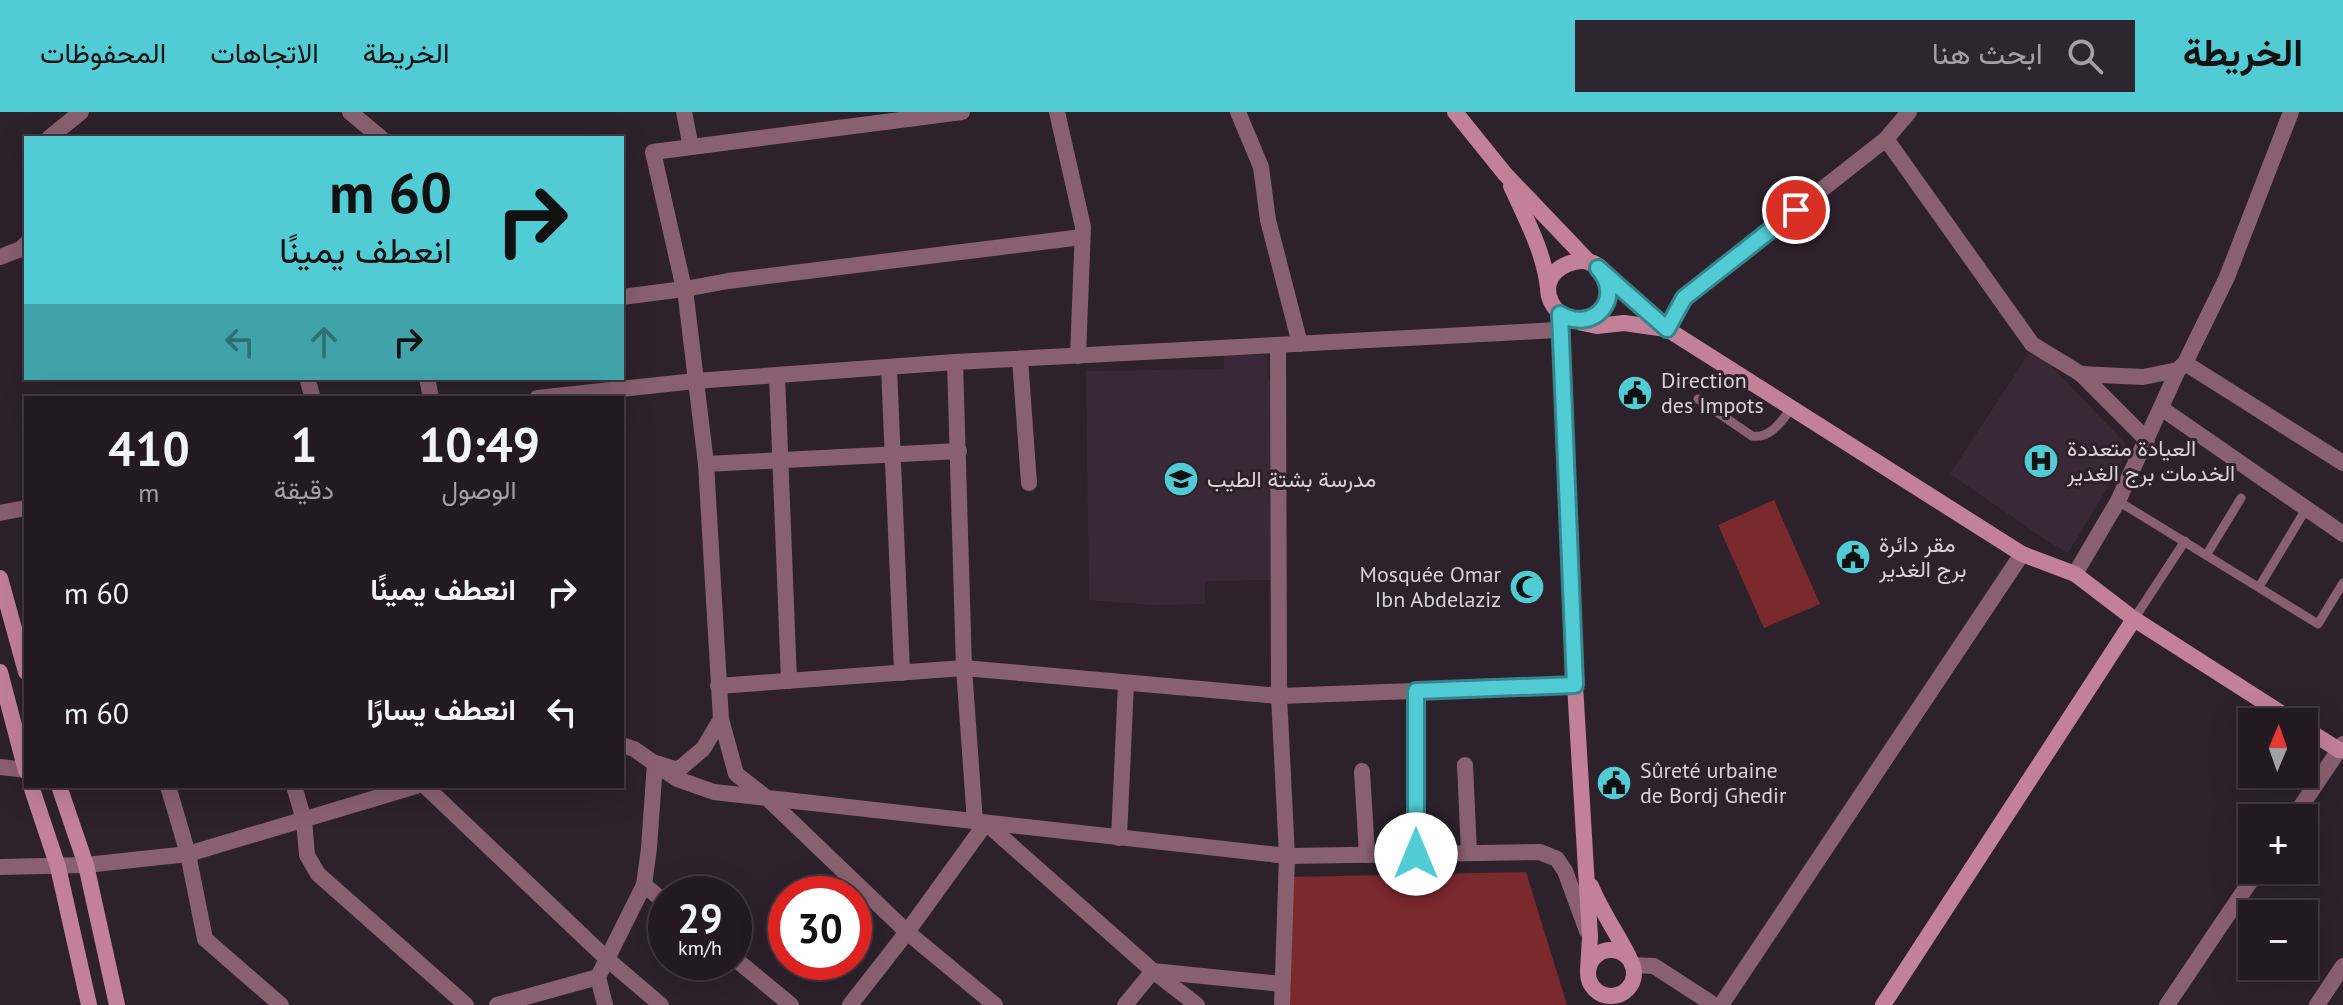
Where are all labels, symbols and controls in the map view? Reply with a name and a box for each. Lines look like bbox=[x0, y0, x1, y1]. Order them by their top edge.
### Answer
search box bbox=[1575, 20, 2135, 92]
text: الخريطة bbox=[2183, 27, 2303, 76]
text: ابحث هنا bbox=[1932, 33, 2043, 72]
text: المحفوظات bbox=[40, 34, 166, 71]
text: الاتجاهات bbox=[210, 34, 319, 71]
text: الخريطة bbox=[363, 34, 449, 71]
icon: search bbox=[2063, 34, 2107, 78]
text: 60 m bbox=[329, 156, 452, 228]
icon: right bbox=[480, 168, 584, 272]
pin bbox=[1762, 176, 1830, 244]
icon: arrive bbox=[1774, 188, 1818, 232]
text: انعطف يمينًا bbox=[279, 226, 452, 273]
icon: left bbox=[218, 320, 262, 364]
icon: ahead bbox=[302, 320, 346, 364]
icon: right bbox=[386, 320, 430, 364]
place label: Direction des Impots bbox=[1661, 366, 1764, 419]
public building icon: Direction des Impots bbox=[1616, 374, 1654, 412]
text: 1 bbox=[290, 413, 318, 475]
text: 10:49 bbox=[418, 413, 540, 475]
text: 410 bbox=[108, 417, 190, 479]
place label: العيادة متعددة الخدمات برج الغدير bbox=[2066, 434, 2235, 488]
hospital icon: العيادة متعددة الخدمات برج الغدير bbox=[2022, 442, 2060, 480]
school or university icon: مدرسة بشتة الطيب bbox=[1162, 460, 1200, 498]
place label: مدرسة بشتة الطيب bbox=[1207, 465, 1376, 493]
text: دقيقة bbox=[274, 473, 334, 506]
text: الوصول bbox=[442, 473, 517, 506]
text: m bbox=[138, 476, 159, 509]
place label: مقر دائرة برج الغدير bbox=[1878, 530, 1966, 584]
public building icon: مقر دائرة برج الغدير bbox=[1834, 538, 1872, 576]
place label: Mosquée Omar Ibn Abdelaziz bbox=[1360, 560, 1502, 613]
mosque icon: Mosquée Omar Ibn Abdelaziz bbox=[1508, 568, 1546, 606]
text: انعطف يمينًا bbox=[370, 569, 516, 608]
icon: right bbox=[540, 570, 584, 614]
text: 60 m bbox=[64, 573, 129, 612]
text: انعطف يسارًا bbox=[366, 689, 516, 728]
icon: left bbox=[540, 690, 584, 734]
text: 60 m bbox=[64, 693, 129, 732]
north arrow bbox=[2238, 708, 2318, 788]
map controls bbox=[2238, 708, 2318, 980]
place label: Sûreté urbaine de Bordj Ghedir bbox=[1640, 756, 1787, 809]
public building icon: Sûreté urbaine de Bordj Ghedir bbox=[1595, 764, 1633, 802]
button: + bbox=[2238, 804, 2318, 884]
position arrow bbox=[1374, 812, 1458, 896]
speed limit sign: 30 bbox=[768, 876, 872, 980]
text: 29 bbox=[677, 892, 723, 944]
button: − bbox=[2238, 900, 2318, 980]
text: km/h bbox=[678, 935, 722, 961]

